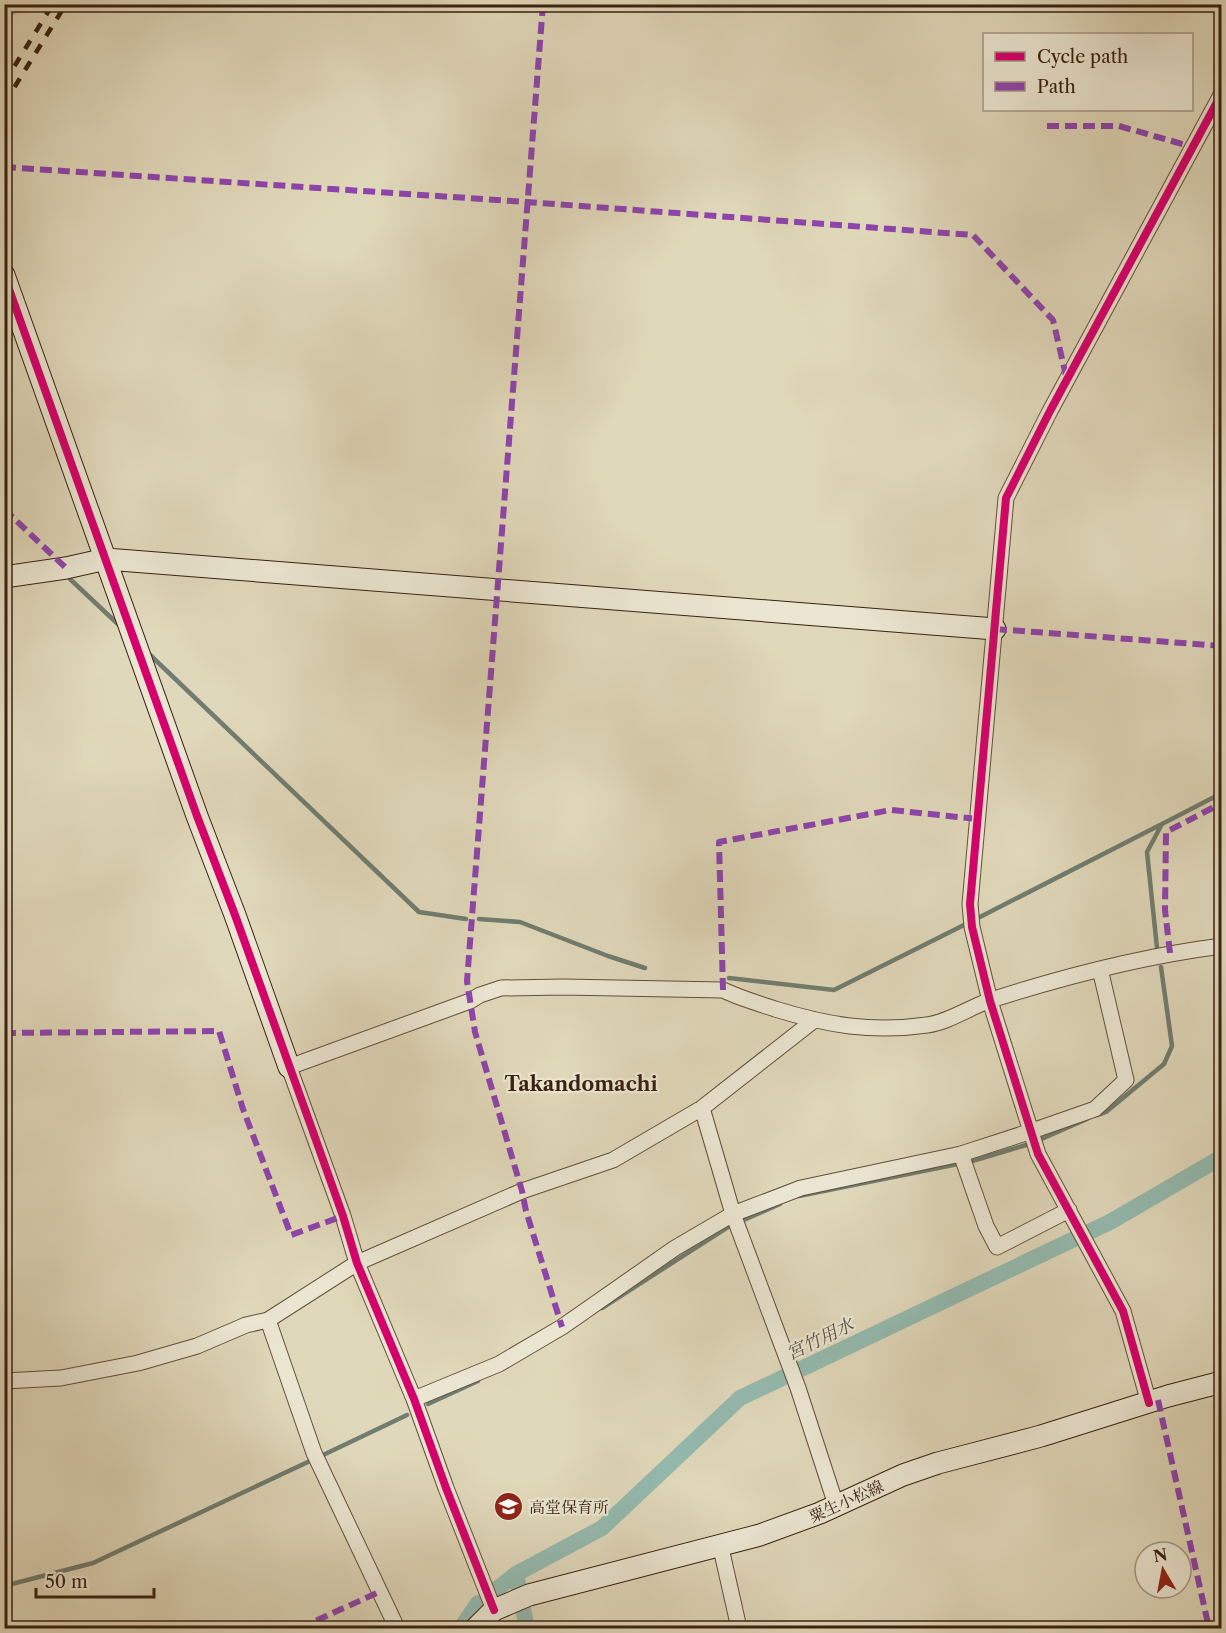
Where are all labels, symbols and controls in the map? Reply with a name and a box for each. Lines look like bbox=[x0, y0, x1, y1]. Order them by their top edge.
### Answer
legend bbox=[983, 33, 1193, 111]
text: Cycle path bbox=[1037, 46, 1128, 68]
text: Path bbox=[1037, 76, 1076, 98]
district label: Takandomachi bbox=[504, 1072, 658, 1096]
water label: 宮竹用水 bbox=[783, 1312, 859, 1365]
street label: 粟生小松線 bbox=[805, 1476, 887, 1526]
school or university icon: 高堂保育所 bbox=[492, 1491, 524, 1523]
place label: 高堂保育所 bbox=[529, 1497, 609, 1517]
north arrow bbox=[1133, 1540, 1193, 1600]
text: N bbox=[1152, 1544, 1169, 1566]
scale bar bbox=[36, 1561, 154, 1599]
text: 50 m bbox=[45, 1571, 88, 1593]

